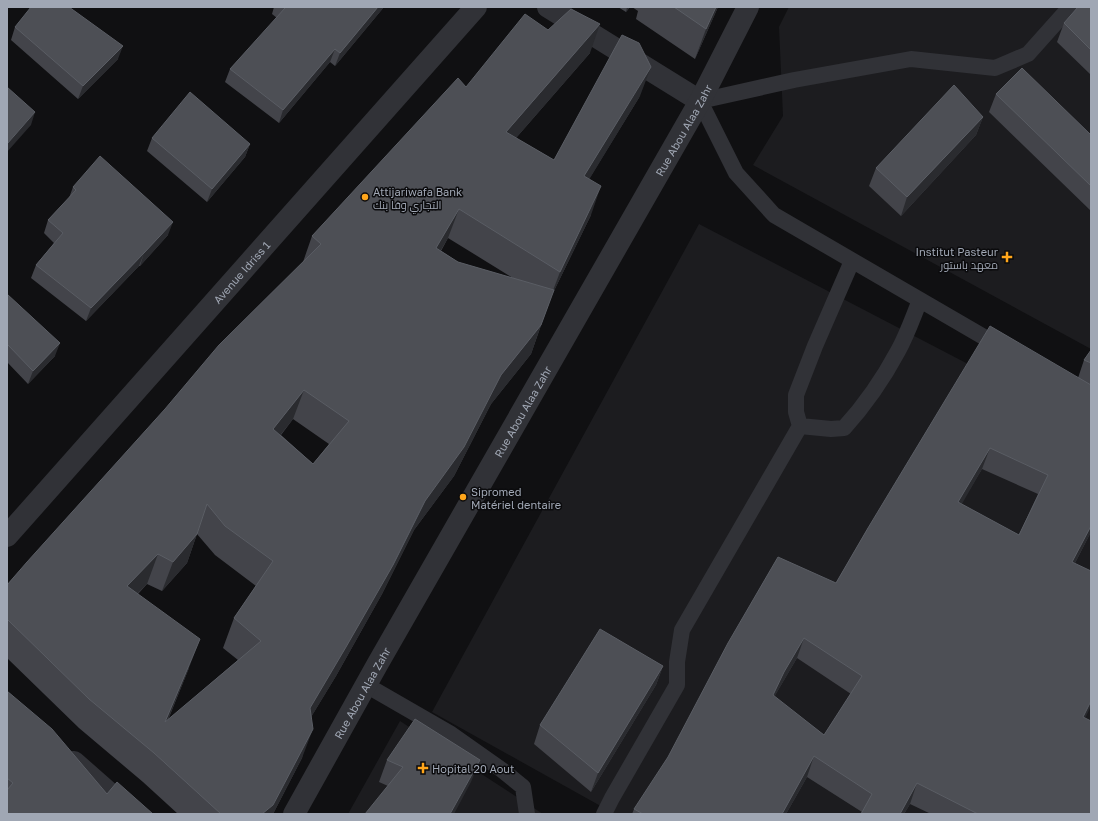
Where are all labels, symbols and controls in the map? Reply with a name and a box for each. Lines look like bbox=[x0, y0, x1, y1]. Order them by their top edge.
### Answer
street label: Rue Abou Alaa Zahr bbox=[652, 81, 714, 178]
place label: Attijariwafa Bank التجاري وفا بنك bbox=[373, 185, 462, 214]
marker: Attijariwafa Bank التجاري وفا بنك bbox=[360, 192, 370, 202]
street label: Avenue Idriss 1 bbox=[210, 238, 272, 306]
place label: Institut Pasteur معهد باستور bbox=[916, 245, 999, 272]
marker: Institut Pasteur معهد باستور bbox=[1001, 251, 1013, 263]
street label: Rue Abou Alaa Zahr bbox=[491, 363, 554, 459]
place label: Sipromed Matériel dentaire bbox=[471, 485, 561, 511]
marker: Sipromed Matériel dentaire bbox=[458, 492, 468, 502]
street label: Rue Abou Alaa Zahr bbox=[331, 644, 393, 741]
marker: Hopital 20 Aout bbox=[417, 762, 429, 774]
place label: Hopital 20 Aout bbox=[432, 762, 514, 775]

